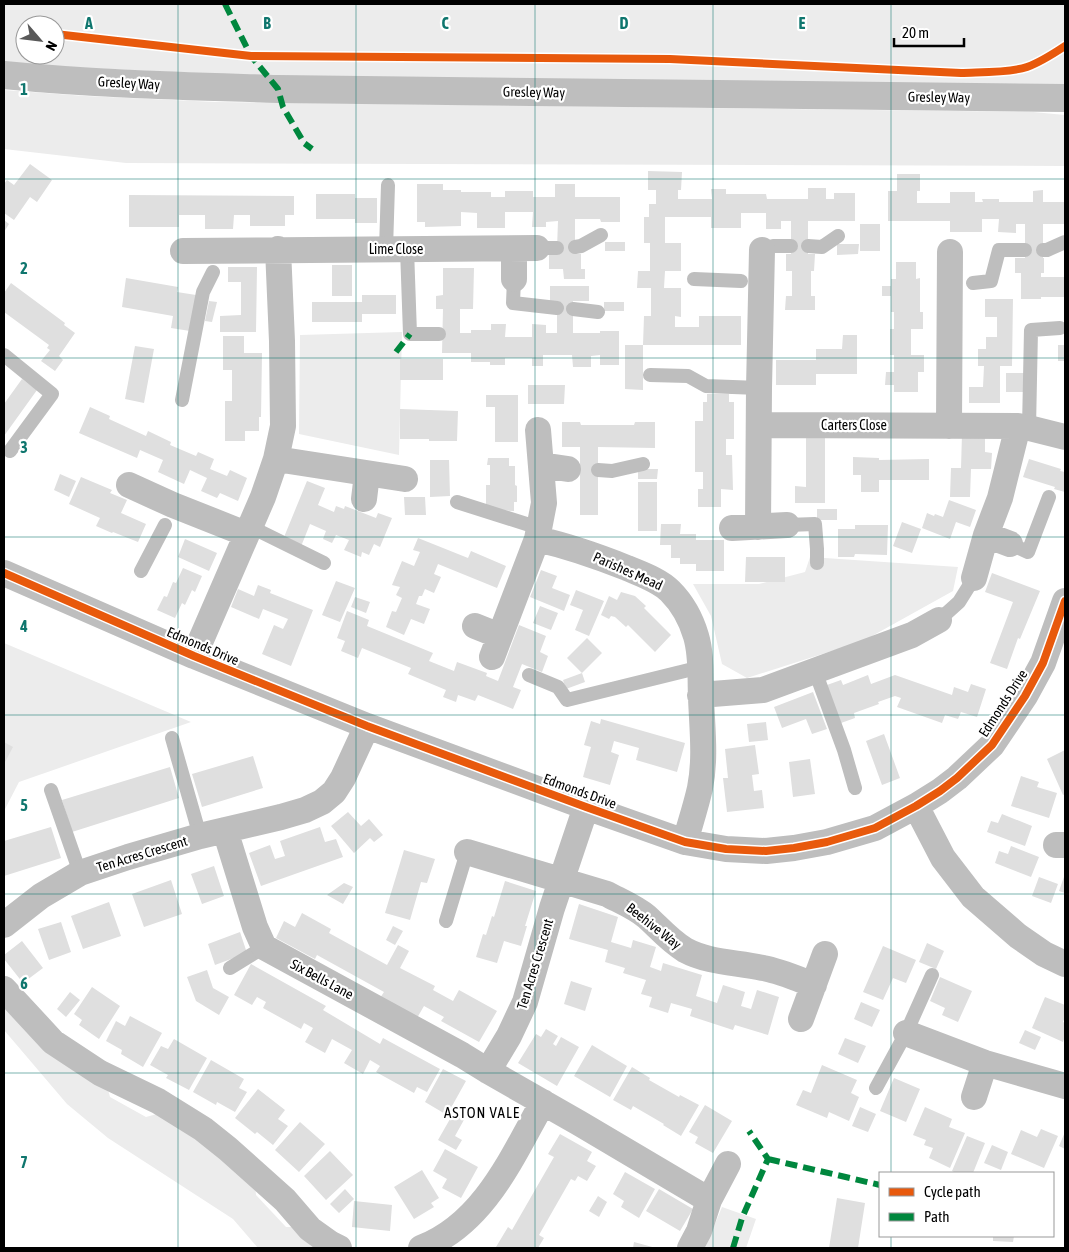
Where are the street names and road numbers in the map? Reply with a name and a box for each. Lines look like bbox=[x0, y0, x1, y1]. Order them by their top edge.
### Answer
street label: Gresley Way bbox=[97, 73, 161, 93]
street label: Gresley Way bbox=[503, 83, 566, 101]
street label: Gresley Way bbox=[908, 88, 971, 106]
street label: Lime Close bbox=[369, 241, 423, 257]
street label: Carters Close bbox=[821, 417, 887, 433]
street label: Parishes Mead bbox=[591, 549, 665, 593]
street label: Edmonds Drive bbox=[165, 624, 241, 668]
street label: Edmonds Drive bbox=[975, 666, 1031, 740]
street label: Edmonds Drive bbox=[541, 770, 619, 812]
street label: Ten Acres Crescent bbox=[95, 833, 189, 875]
street label: Beehive Way bbox=[623, 900, 685, 953]
street label: Ten Acres Crescent bbox=[514, 917, 556, 1011]
street label: Six Bells Lane bbox=[288, 956, 356, 1002]

